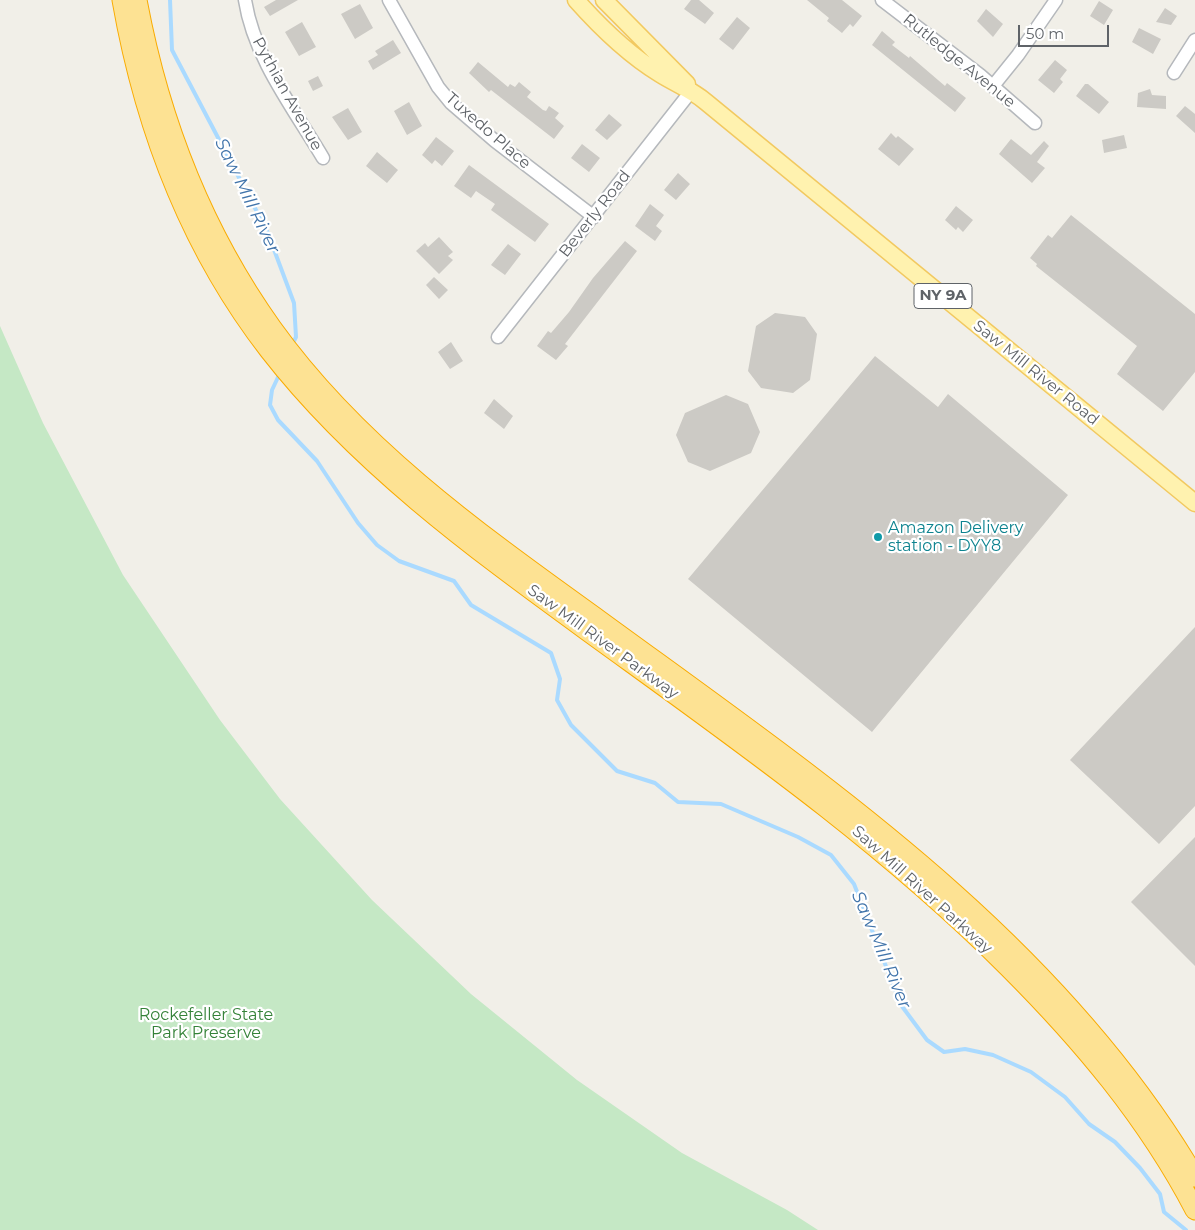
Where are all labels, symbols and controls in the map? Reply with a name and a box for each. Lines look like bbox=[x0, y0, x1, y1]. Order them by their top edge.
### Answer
street label: Rutledge Avenue bbox=[899, 10, 1019, 112]
scale bar bbox=[1020, 15, 1111, 47]
text: 50 m bbox=[1026, 24, 1064, 43]
street label: Pythian Avenue bbox=[248, 34, 326, 154]
street label: Tuxedo Place bbox=[442, 89, 534, 173]
water label: Saw Mill River bbox=[210, 135, 284, 257]
street label: Beverly Road bbox=[555, 167, 635, 261]
road number: NY 9A bbox=[914, 284, 972, 308]
street label: Saw Mill River Road bbox=[969, 316, 1103, 430]
place label: Amazon Delivery station - DYY8 bbox=[888, 518, 1024, 556]
marker: Amazon Delivery station - DYY8 bbox=[872, 531, 884, 543]
street label: Saw Mill River Parkway bbox=[524, 581, 682, 703]
street label: Saw Mill River Parkway bbox=[848, 822, 996, 958]
water label: Saw Mill River bbox=[847, 888, 915, 1012]
park label: Rockefeller State Park Preserve bbox=[139, 1005, 273, 1043]

